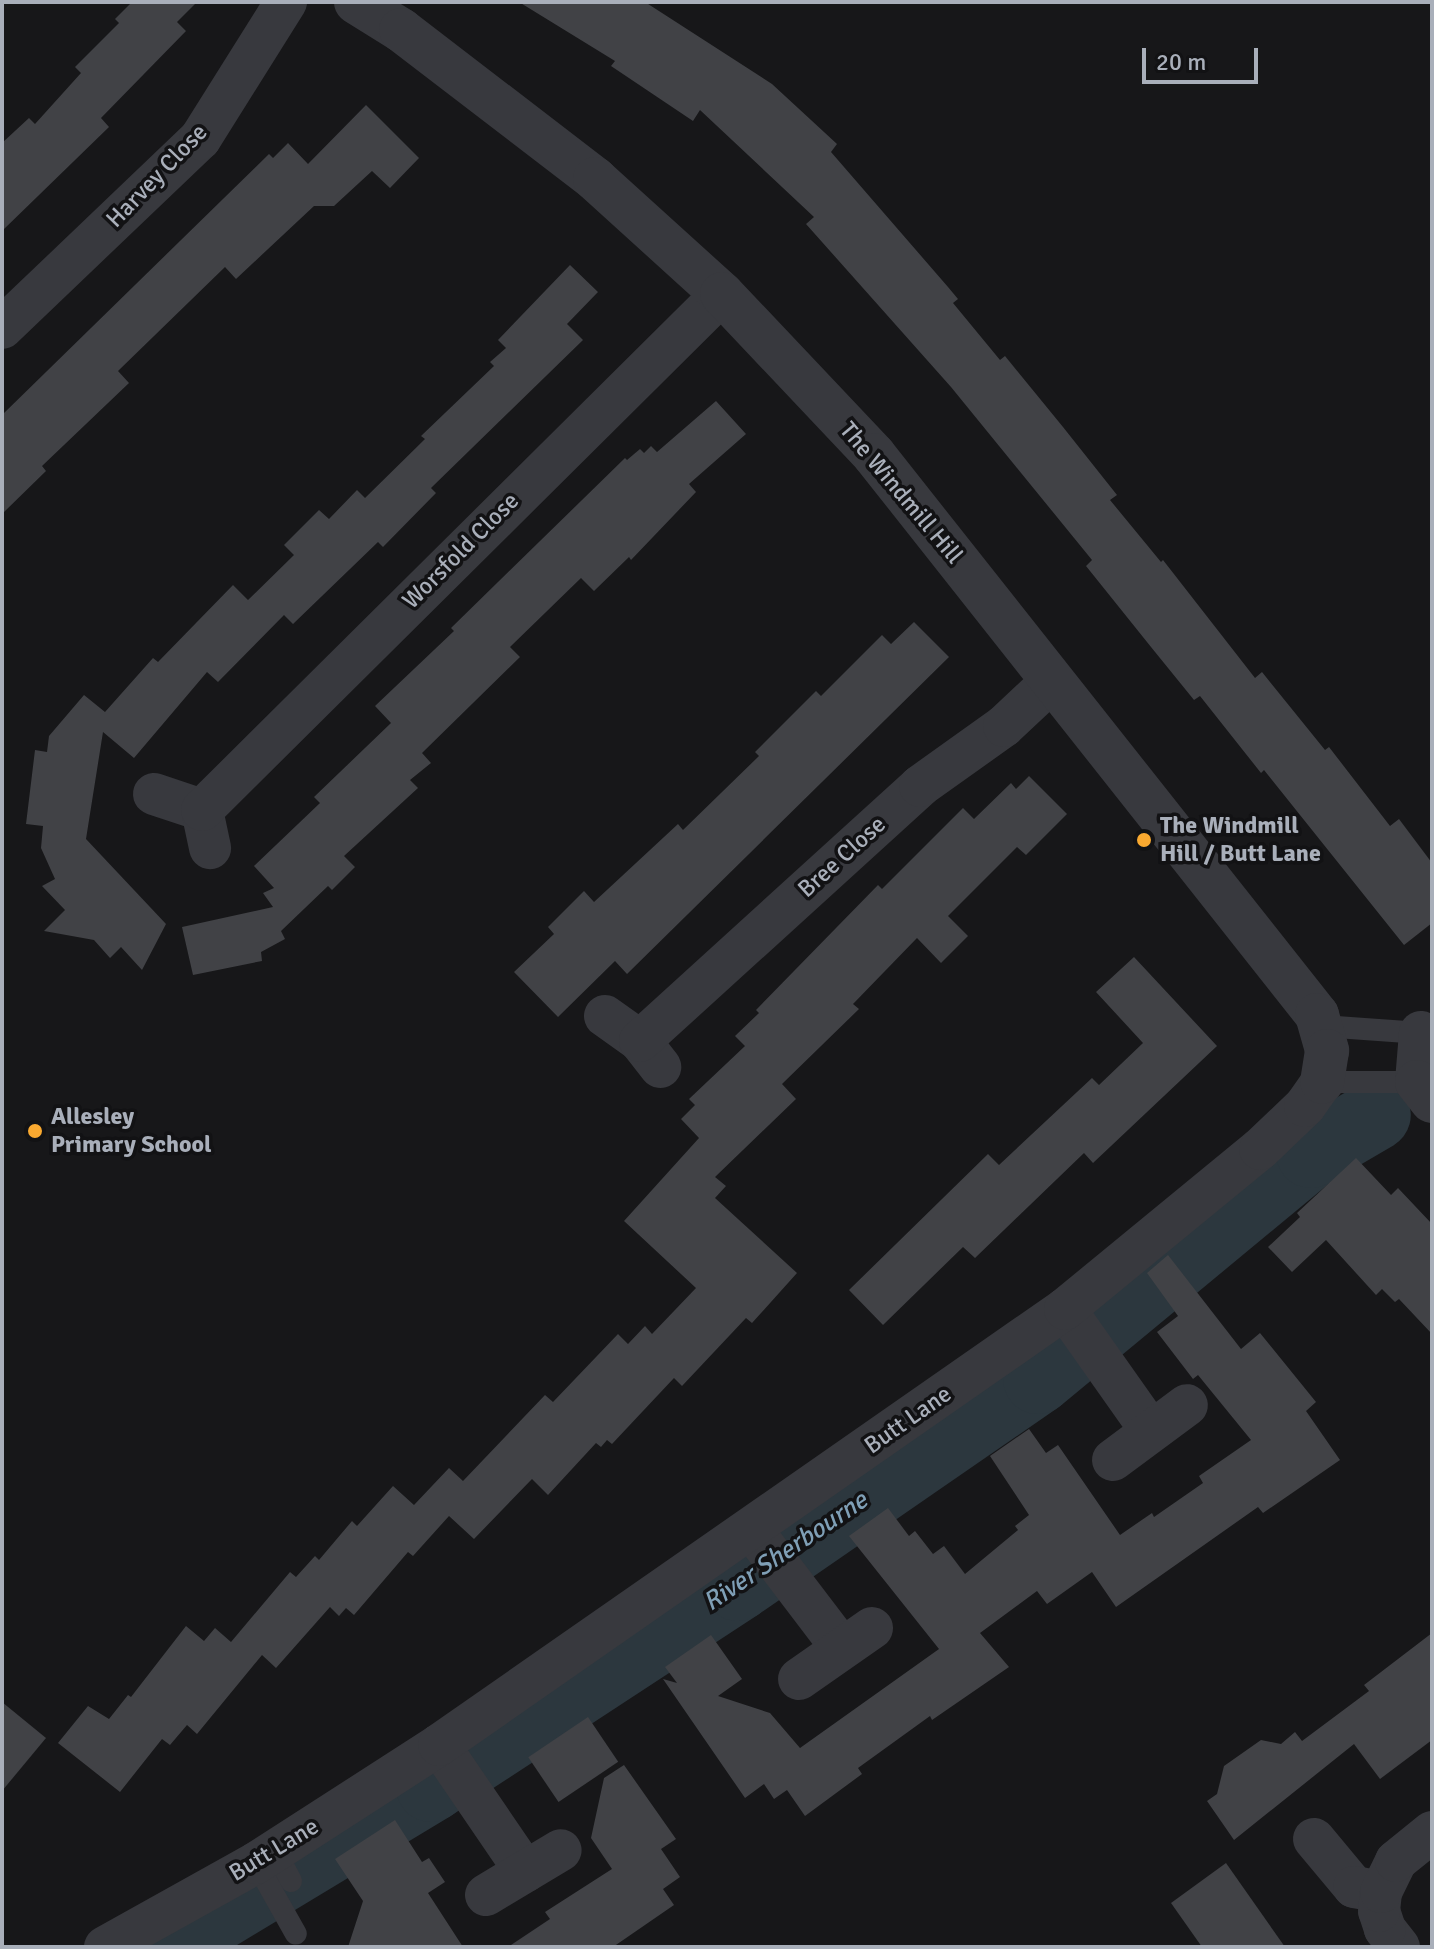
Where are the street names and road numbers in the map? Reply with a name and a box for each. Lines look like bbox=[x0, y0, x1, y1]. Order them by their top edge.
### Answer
street label: Harvey Close bbox=[100, 118, 214, 234]
street label: The Windmill Hill bbox=[833, 416, 969, 570]
street label: Worsfold Close bbox=[397, 487, 525, 615]
street label: Bree Close bbox=[792, 810, 892, 904]
street label: Butt Lane bbox=[859, 1380, 957, 1460]
street label: Butt Lane bbox=[224, 1812, 324, 1888]

